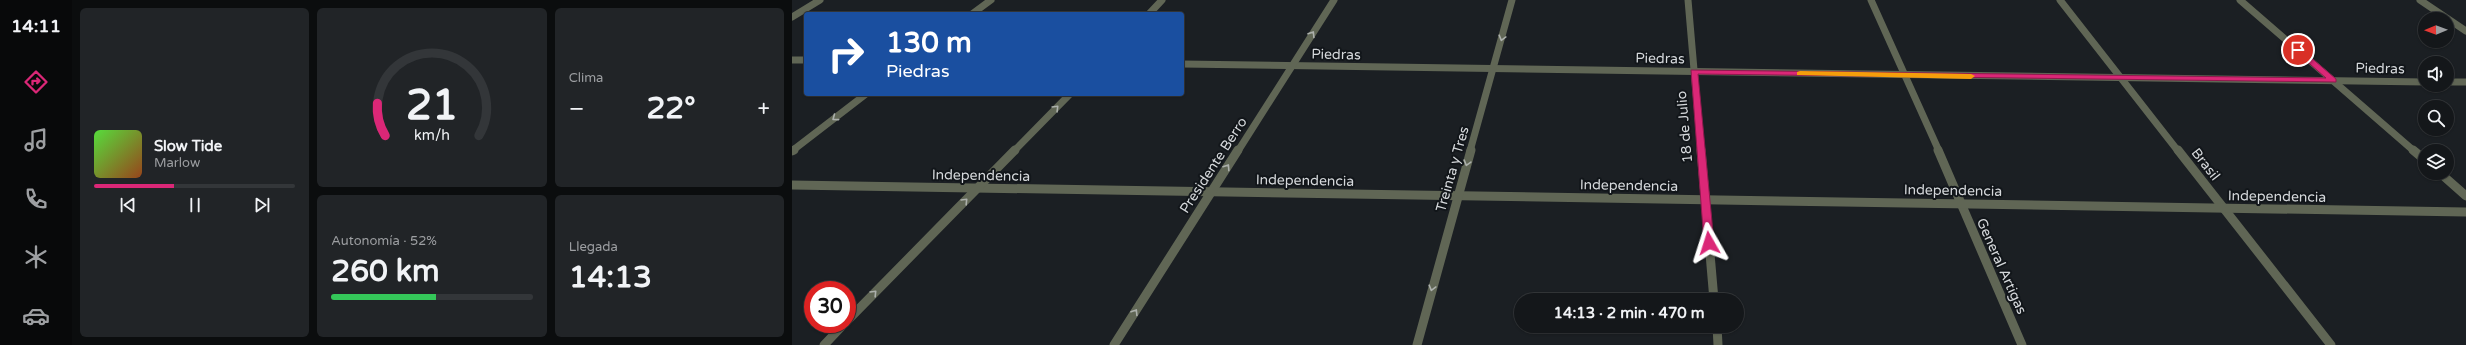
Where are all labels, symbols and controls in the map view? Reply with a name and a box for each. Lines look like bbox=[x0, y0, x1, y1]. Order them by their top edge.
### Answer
north arrow bbox=[2418, 12, 2454, 48]
map controls bbox=[2418, 12, 2454, 180]
text: 14:11 bbox=[11, 15, 61, 37]
text: 130 m bbox=[886, 26, 972, 60]
icon: right bbox=[820, 28, 872, 80]
one-way arrow bbox=[1308, 31, 1315, 38]
pin bbox=[2281, 33, 2315, 67]
one-way arrow bbox=[1498, 34, 1507, 41]
icon: arrive bbox=[2287, 39, 2309, 61]
street label: Piedras bbox=[1311, 46, 1361, 63]
street label: Piedras bbox=[1635, 50, 1685, 67]
button: sound bbox=[2418, 56, 2454, 92]
text: Piedras bbox=[886, 60, 950, 82]
street label: Piedras bbox=[2355, 60, 2405, 77]
icon: directions bbox=[22, 68, 50, 96]
text: Clima bbox=[569, 70, 603, 86]
text: 21 bbox=[406, 80, 458, 130]
text: 22° bbox=[646, 90, 695, 127]
street label: 18 de Julio bbox=[1673, 90, 1696, 164]
text: − bbox=[569, 96, 584, 122]
text: + bbox=[758, 96, 770, 122]
button: search bbox=[2418, 100, 2454, 136]
one-way arrow bbox=[1052, 105, 1059, 113]
one-way arrow bbox=[833, 113, 840, 120]
street label: Presidente Berro bbox=[1176, 114, 1251, 216]
street label: Treinta y Tres bbox=[1432, 124, 1473, 214]
icon: music bbox=[22, 126, 50, 154]
text: km/h bbox=[414, 126, 450, 143]
text: Slow Tide bbox=[154, 137, 222, 155]
button: layers bbox=[2418, 144, 2454, 180]
street label: Brasil bbox=[2188, 145, 2224, 184]
text: Marlow bbox=[154, 155, 200, 171]
one-way arrow bbox=[1463, 159, 1472, 166]
one-way arrow bbox=[1222, 164, 1230, 171]
street label: Independencia bbox=[932, 166, 1030, 185]
street label: Independencia bbox=[1256, 171, 1354, 190]
street label: Independencia bbox=[1580, 176, 1678, 195]
street label: Independencia bbox=[1904, 181, 2002, 200]
icon: phone bbox=[22, 185, 50, 213]
street label: Independencia bbox=[2228, 187, 2326, 206]
icon: previous bbox=[117, 194, 139, 216]
icon: pause bbox=[184, 194, 206, 216]
icon: next bbox=[251, 194, 273, 216]
one-way arrow bbox=[960, 198, 968, 206]
street label: General Artigas bbox=[1973, 216, 2030, 317]
position arrow bbox=[1688, 222, 1730, 264]
text: Autonomía · 52% bbox=[331, 233, 437, 249]
text: Llegada bbox=[569, 239, 618, 255]
icon: climate bbox=[22, 243, 50, 271]
text: 260 km bbox=[331, 253, 440, 290]
text: 14:13 bbox=[569, 259, 652, 296]
speed limit sign: 30 bbox=[804, 281, 856, 333]
one-way arrow bbox=[1429, 285, 1437, 291]
one-way arrow bbox=[869, 290, 877, 298]
icon: car bbox=[22, 302, 50, 330]
text: 14:13 · 2 min · 470 m bbox=[1554, 304, 1704, 322]
one-way arrow bbox=[1130, 309, 1138, 316]

